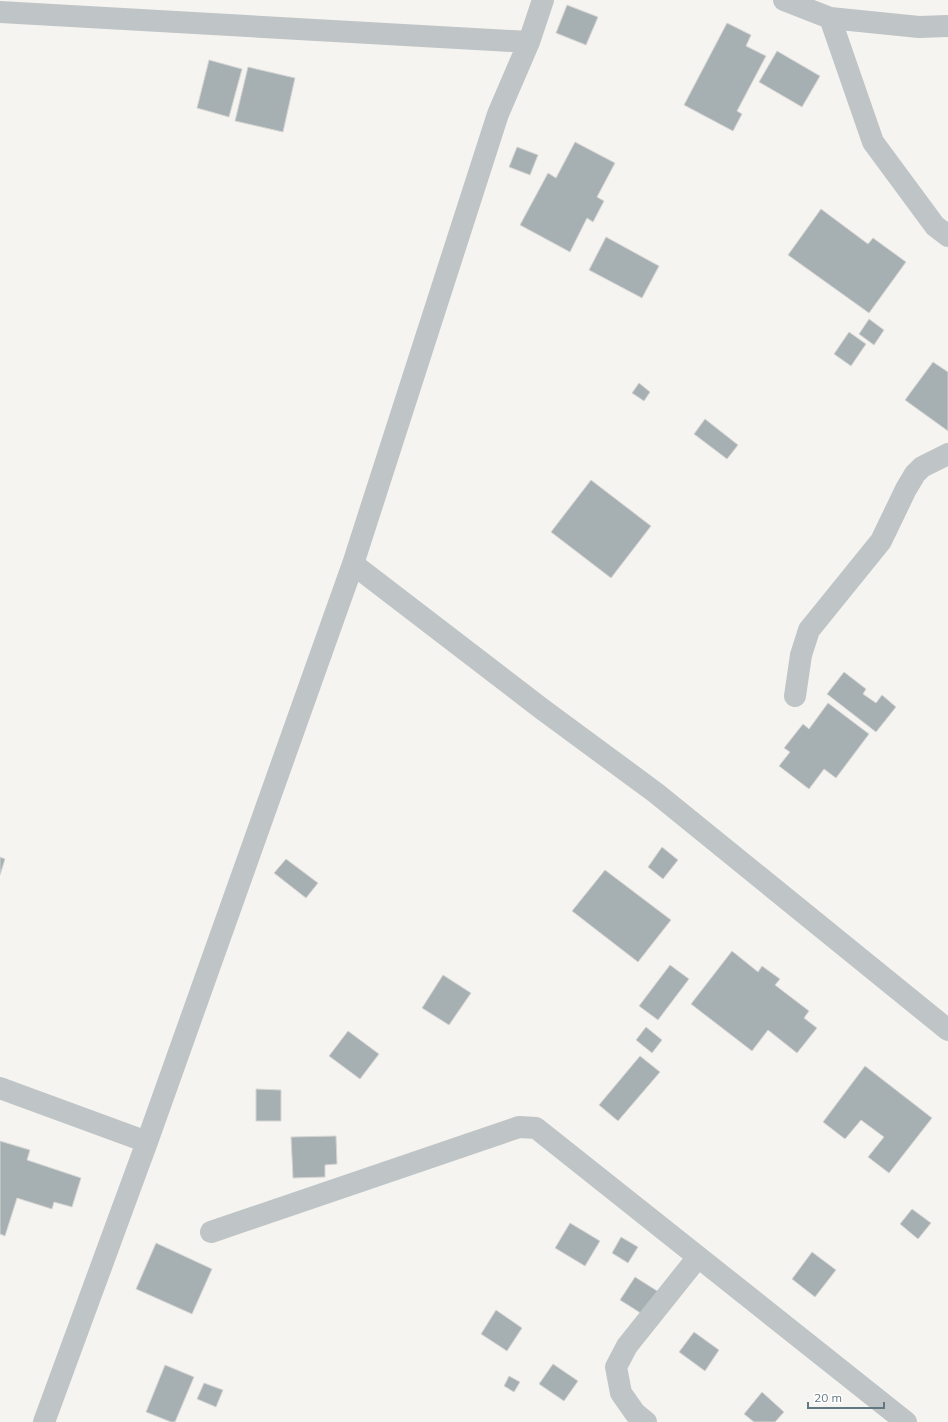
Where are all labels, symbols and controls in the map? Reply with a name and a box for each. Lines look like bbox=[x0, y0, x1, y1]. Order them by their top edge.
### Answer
scale bar bbox=[808, 1384, 884, 1410]
text: 20 m bbox=[814, 1390, 842, 1405]

